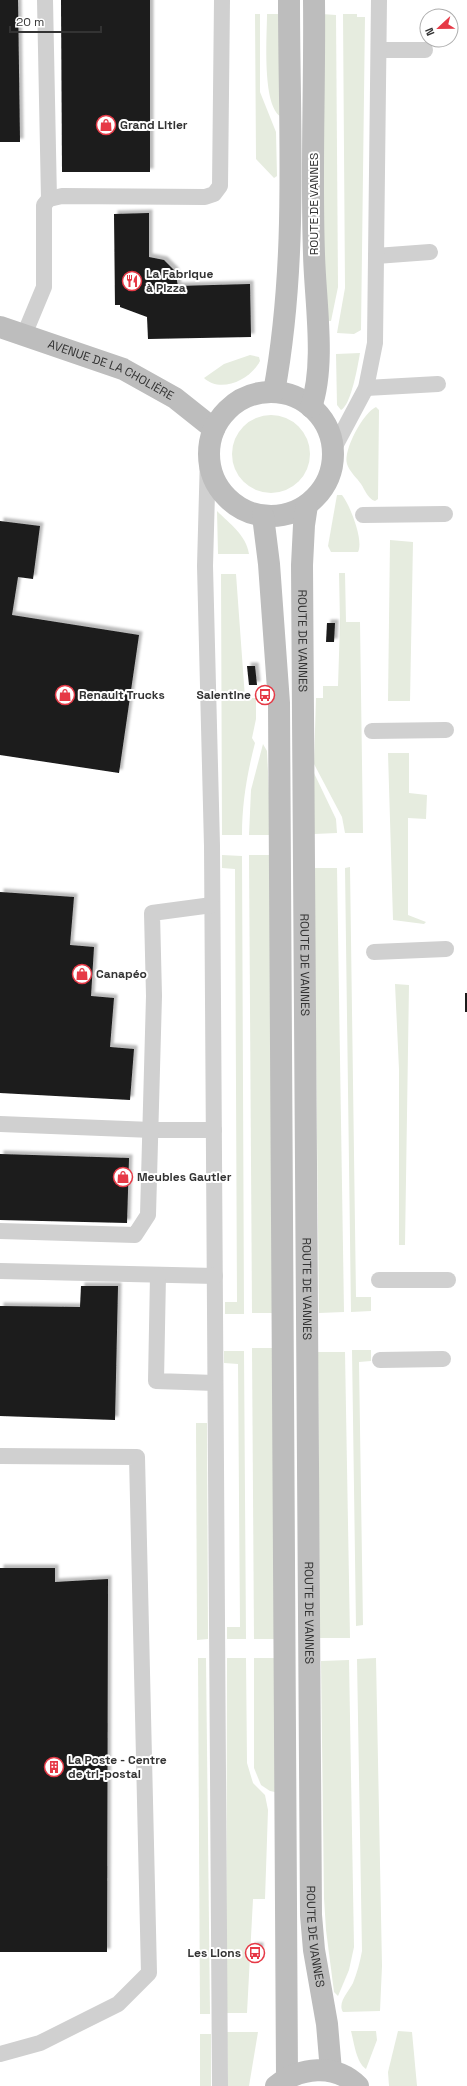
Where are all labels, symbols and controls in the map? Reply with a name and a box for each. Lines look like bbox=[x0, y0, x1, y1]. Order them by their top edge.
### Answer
scale bar bbox=[10, 8, 101, 34]
north arrow bbox=[419, 8, 459, 48]
text: 20 m bbox=[16, 14, 44, 30]
text: N bbox=[422, 26, 438, 38]
shop icon: Grand Litier bbox=[95, 114, 117, 136]
place label: Grand Litier bbox=[120, 117, 188, 133]
street label: ROUTE DE VANNES bbox=[306, 153, 322, 255]
place label: La Fabrique à Pizza bbox=[146, 266, 213, 296]
restaurant icon: La Fabrique à Pizza bbox=[121, 270, 143, 292]
street label: AVENUE DE LA CHOLIÈRE bbox=[46, 336, 177, 404]
street label: ROUTE DE VANNES bbox=[294, 589, 311, 692]
shop icon: Renault Trucks bbox=[54, 684, 76, 706]
bus stop icon: Salentine bbox=[254, 684, 276, 706]
place label: Renault Trucks bbox=[79, 687, 165, 703]
place label: Salentine bbox=[196, 687, 251, 703]
street label: ROUTE DE VANNES bbox=[296, 913, 313, 1016]
shop icon: Canapéo bbox=[71, 963, 93, 985]
place label: Canapéo bbox=[96, 966, 147, 982]
shop icon: Meubles Gautier bbox=[112, 1166, 134, 1188]
place label: Meubles Gautier bbox=[137, 1169, 232, 1185]
street label: ROUTE DE VANNES bbox=[298, 1237, 315, 1340]
street label: ROUTE DE VANNES bbox=[301, 1561, 317, 1664]
place label: La Poste - Centre de tri-postal bbox=[68, 1752, 167, 1782]
building icon: La Poste - Centre de tri-postal bbox=[43, 1756, 65, 1778]
street label: ROUTE DE VANNES bbox=[303, 1885, 328, 1989]
bus stop icon: Les Lions bbox=[244, 1942, 266, 1964]
place label: Les Lions bbox=[188, 1945, 241, 1961]

